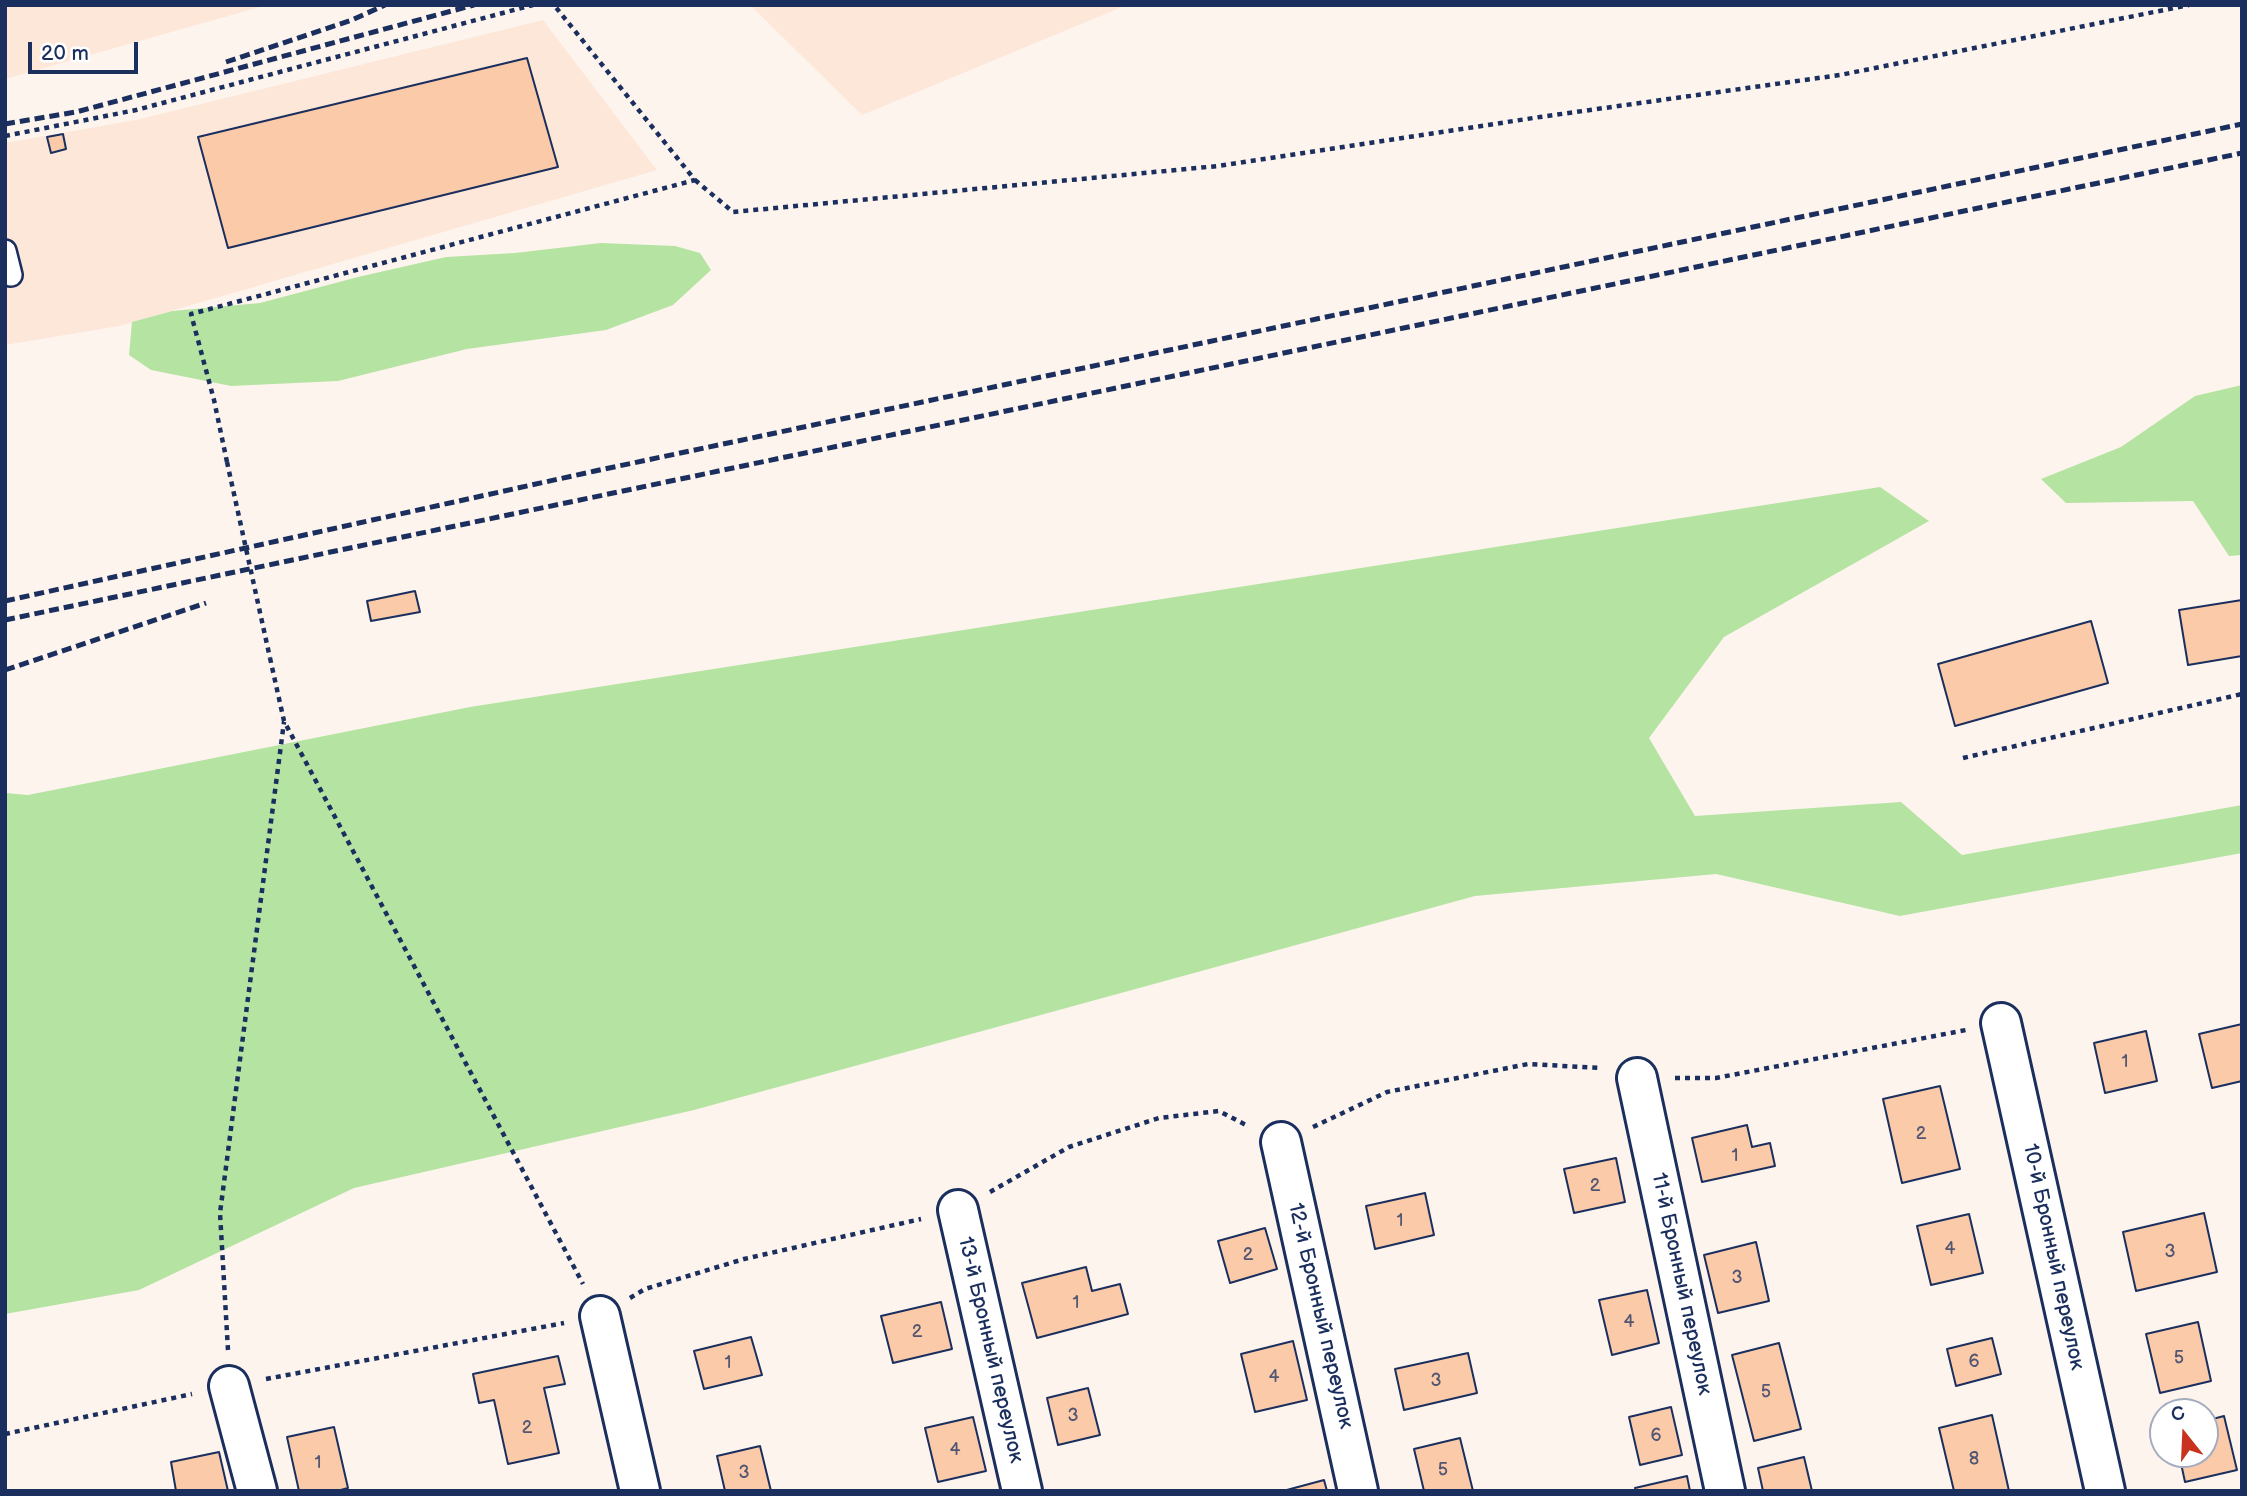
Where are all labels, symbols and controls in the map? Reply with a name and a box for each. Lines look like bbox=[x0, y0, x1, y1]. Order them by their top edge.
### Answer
scale bar bbox=[32, 28, 142, 72]
text: 20 m bbox=[41, 41, 89, 66]
house number: 1 bbox=[2122, 1051, 2128, 1073]
house number: 2 bbox=[1916, 1123, 1926, 1145]
street label: 10-й Бронный переулок bbox=[2017, 1141, 2089, 1373]
house number: 1 bbox=[1732, 1145, 1738, 1167]
street label: 11-й Бронный переулок bbox=[1645, 1171, 1717, 1397]
house number: 2 bbox=[1590, 1175, 1600, 1197]
street label: 12-й Бронный переулок bbox=[1282, 1201, 1358, 1431]
house number: 1 bbox=[1397, 1210, 1403, 1232]
street label: 13-й Бронный переулок bbox=[952, 1234, 1028, 1466]
house number: 4 bbox=[1945, 1238, 1955, 1260]
house number: 3 bbox=[2164, 1241, 2176, 1263]
house number: 2 bbox=[1243, 1244, 1253, 1266]
house number: 3 bbox=[1731, 1267, 1743, 1289]
house number: 1 bbox=[1073, 1292, 1079, 1314]
house number: 4 bbox=[1624, 1311, 1634, 1333]
house number: 2 bbox=[912, 1321, 922, 1343]
house number: 5 bbox=[2174, 1347, 2184, 1369]
house number: 6 bbox=[1969, 1351, 1979, 1373]
house number: 1 bbox=[725, 1352, 731, 1374]
house number: 4 bbox=[1269, 1366, 1279, 1388]
house number: 3 bbox=[1430, 1370, 1442, 1392]
house number: 5 bbox=[1761, 1381, 1771, 1403]
north arrow bbox=[2149, 1398, 2219, 1468]
text: С bbox=[2168, 1401, 2188, 1427]
house number: 3 bbox=[1067, 1405, 1079, 1427]
house number: 2 bbox=[522, 1417, 532, 1439]
house number: 6 bbox=[1651, 1425, 1661, 1447]
house number: 4 bbox=[950, 1439, 960, 1461]
house number: 8 bbox=[1969, 1448, 1979, 1470]
house number: 1 bbox=[315, 1452, 321, 1474]
house number: 5 bbox=[1438, 1459, 1448, 1481]
house number: 3 bbox=[738, 1462, 750, 1484]

